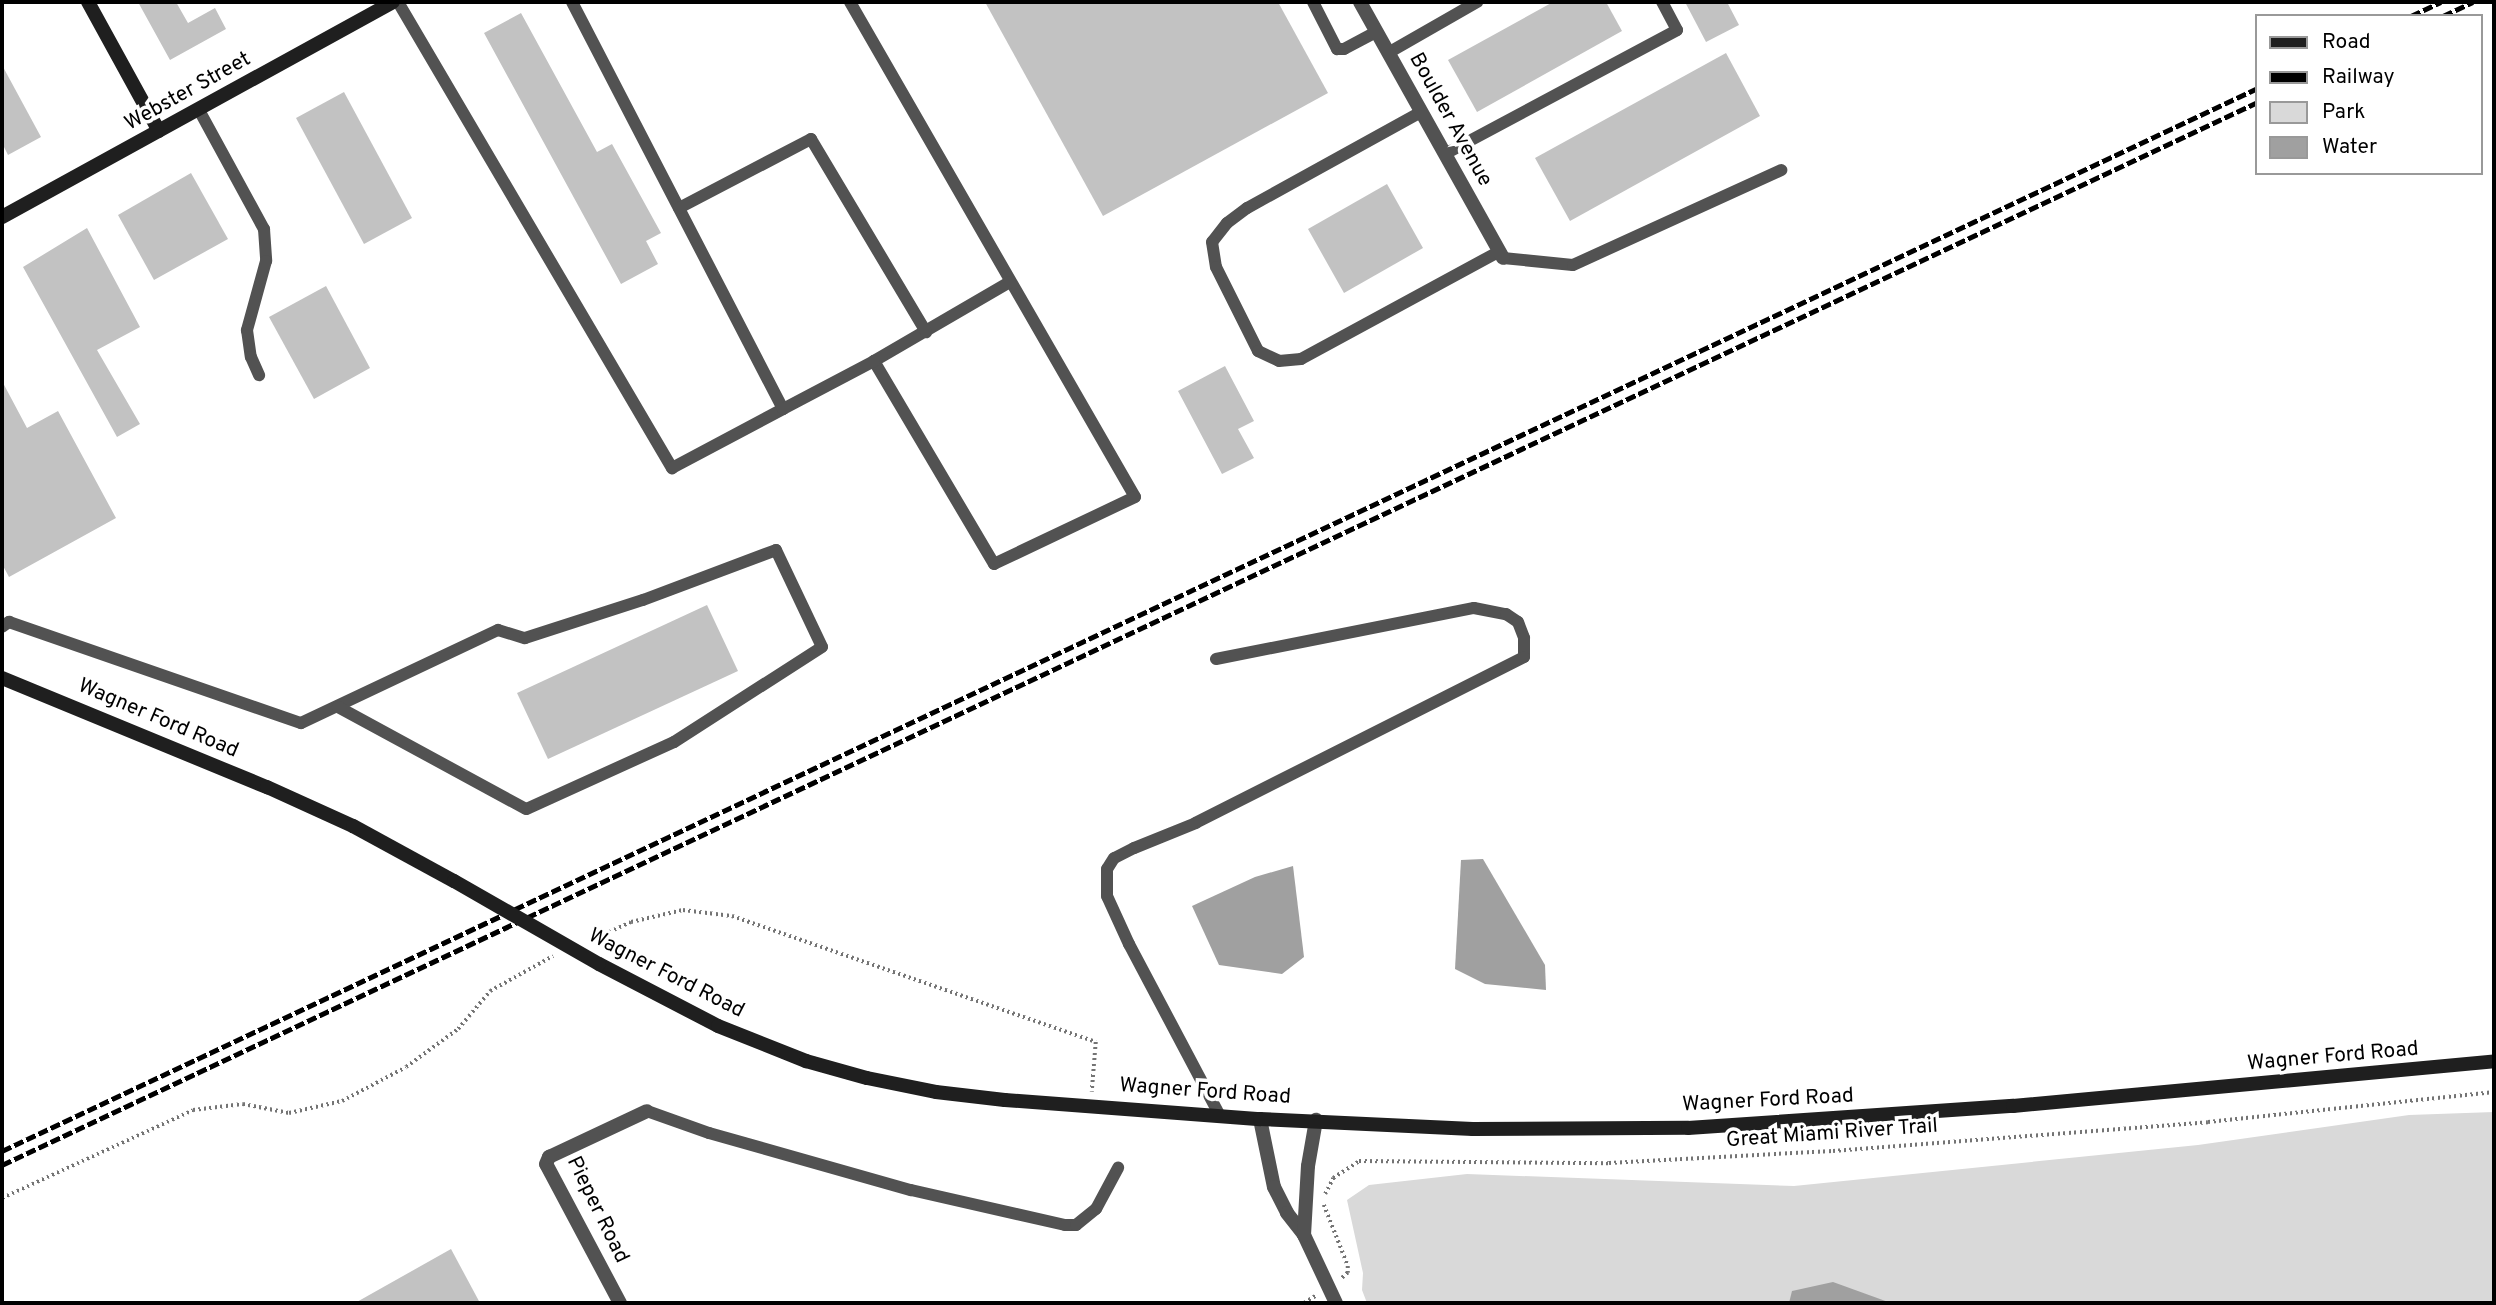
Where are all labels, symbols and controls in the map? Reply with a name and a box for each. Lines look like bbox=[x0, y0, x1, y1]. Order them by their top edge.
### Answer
legend bbox=[2254, 14, 2482, 175]
text: Road bbox=[2322, 29, 2371, 56]
street label: Webster Street bbox=[121, 47, 255, 137]
street label: Boulder Avenue bbox=[1403, 48, 1497, 192]
text: Railway bbox=[2322, 64, 2395, 91]
text: Park bbox=[2322, 99, 2365, 126]
text: Water bbox=[2322, 134, 2377, 161]
street label: Wagner Ford Road bbox=[74, 674, 242, 764]
street label: Wagner Ford Road bbox=[584, 924, 748, 1024]
street label: Wagner Ford Road bbox=[2246, 1037, 2420, 1077]
street label: Wagner Ford Road bbox=[1118, 1073, 1292, 1111]
street label: Wagner Ford Road bbox=[1681, 1084, 1855, 1118]
street label: Great Miami River Trail bbox=[1725, 1114, 1939, 1154]
street label: Pieper Road bbox=[560, 1153, 634, 1267]

